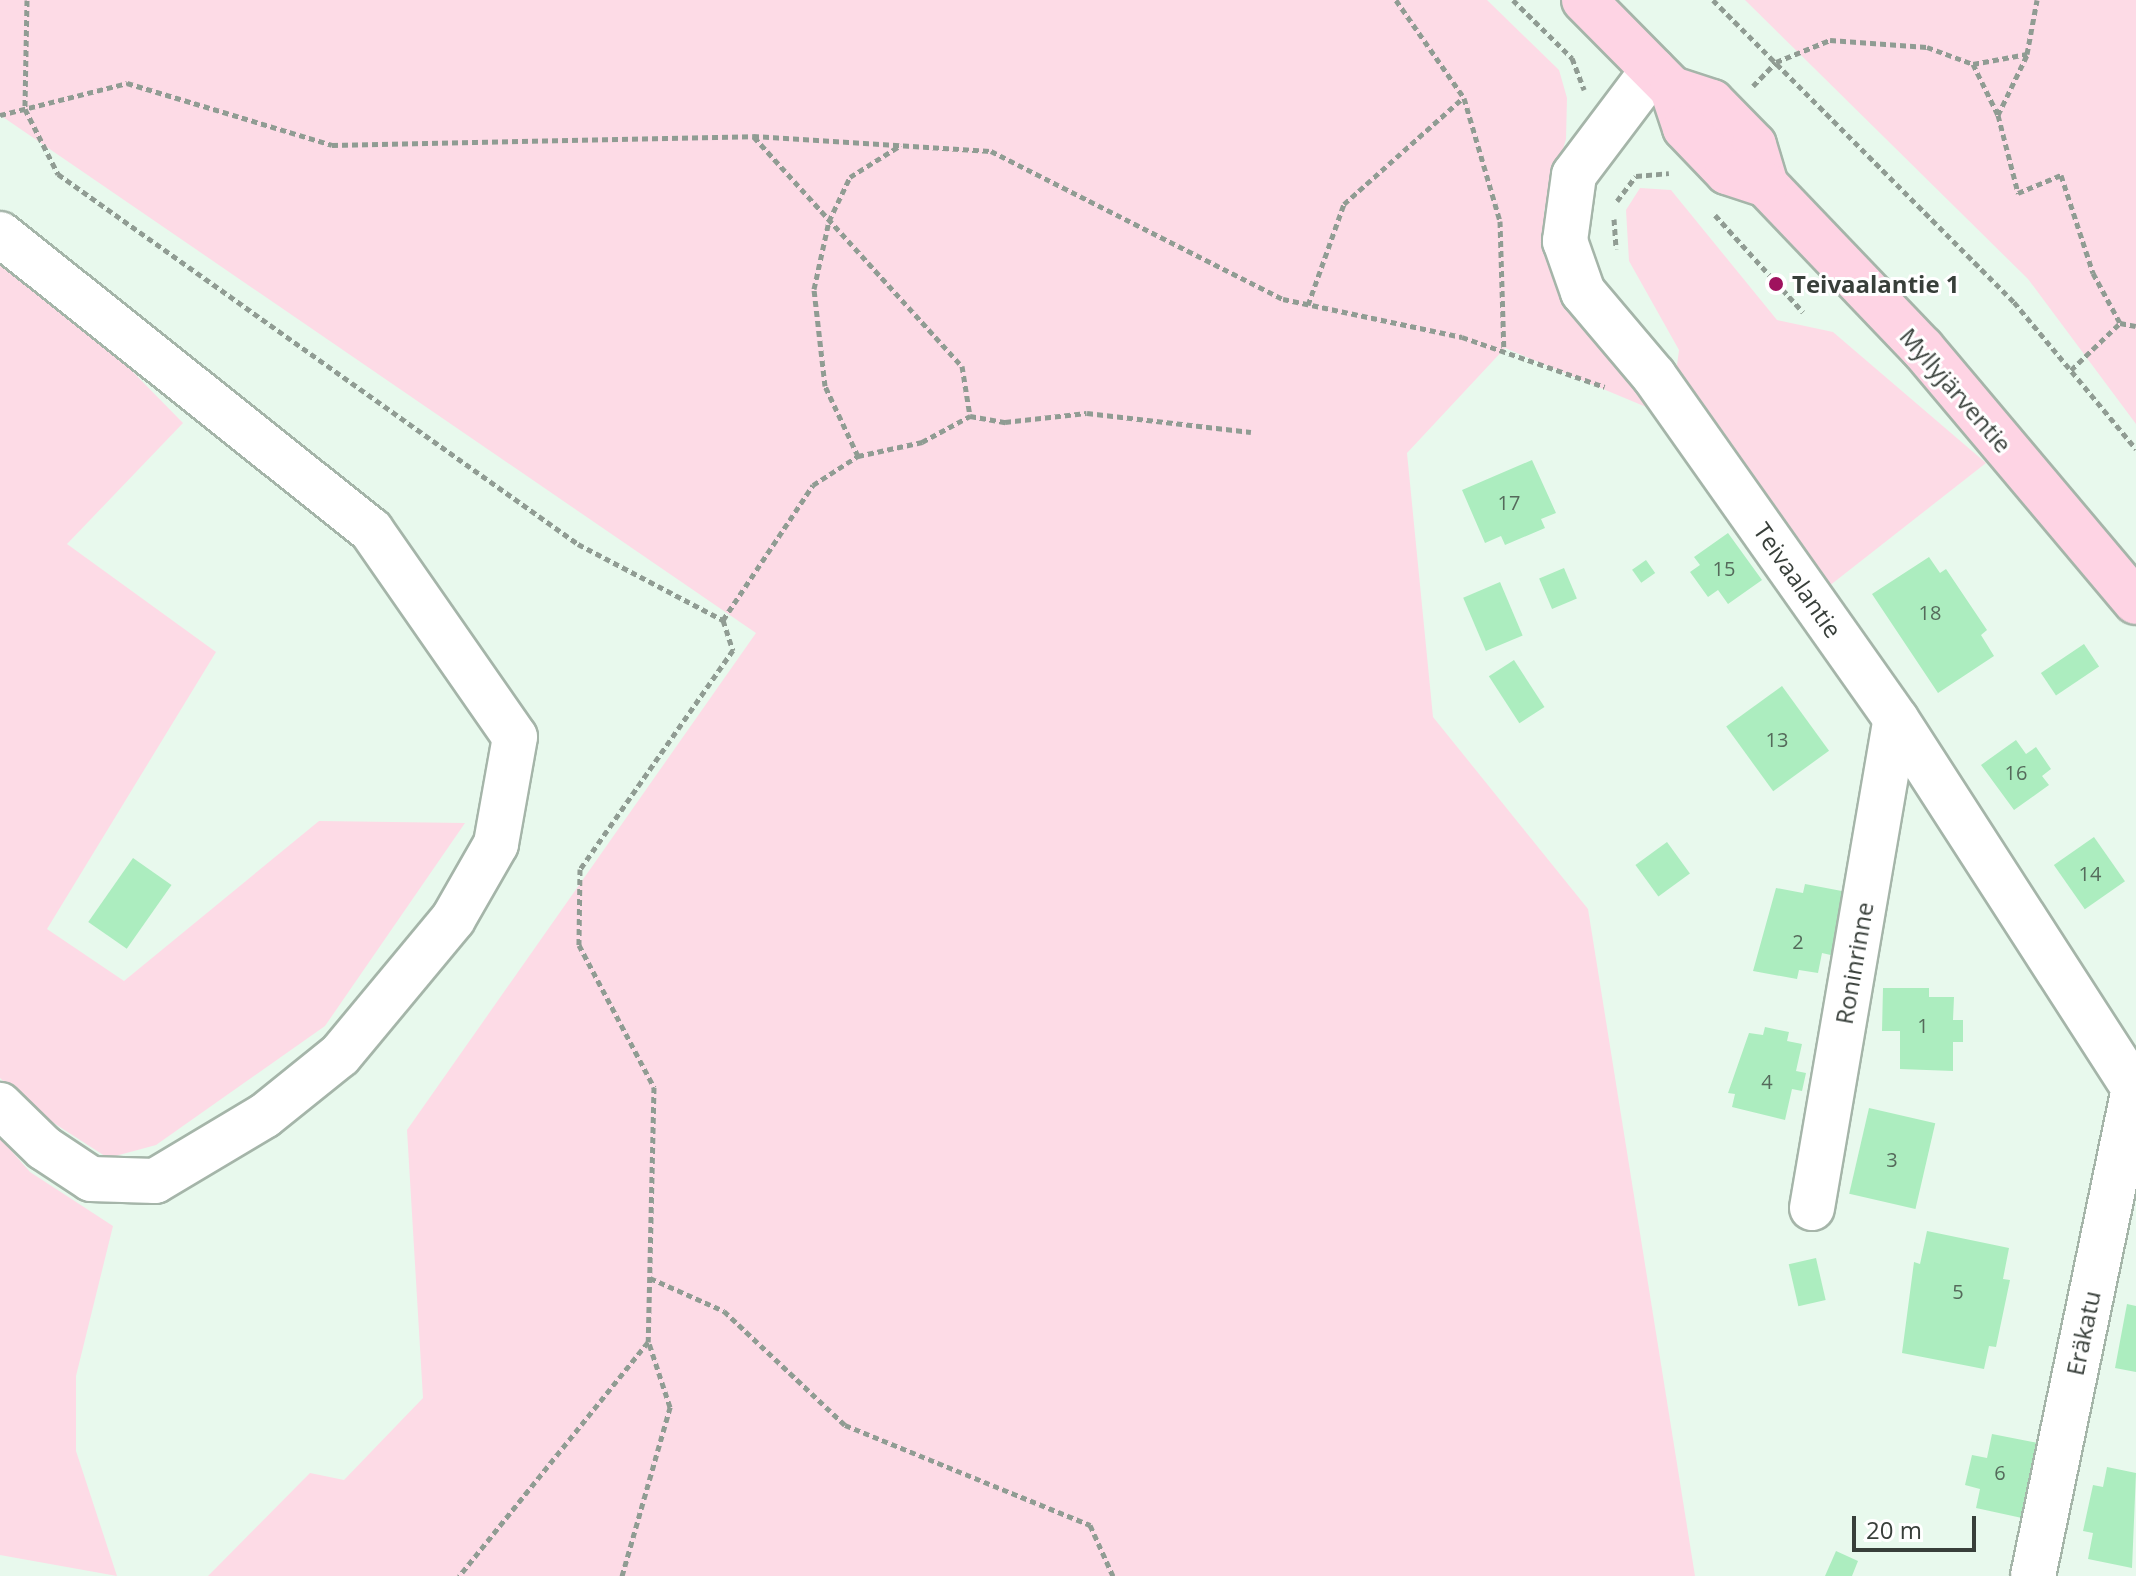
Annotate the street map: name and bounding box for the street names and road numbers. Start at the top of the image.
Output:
street label: Myllyjärventie [1894,322,2018,458]
street label: Teivaalantie [1748,517,1848,643]
street label: Roninrinne [1829,900,1879,1026]
street label: Eräkatu [2060,1288,2106,1378]

